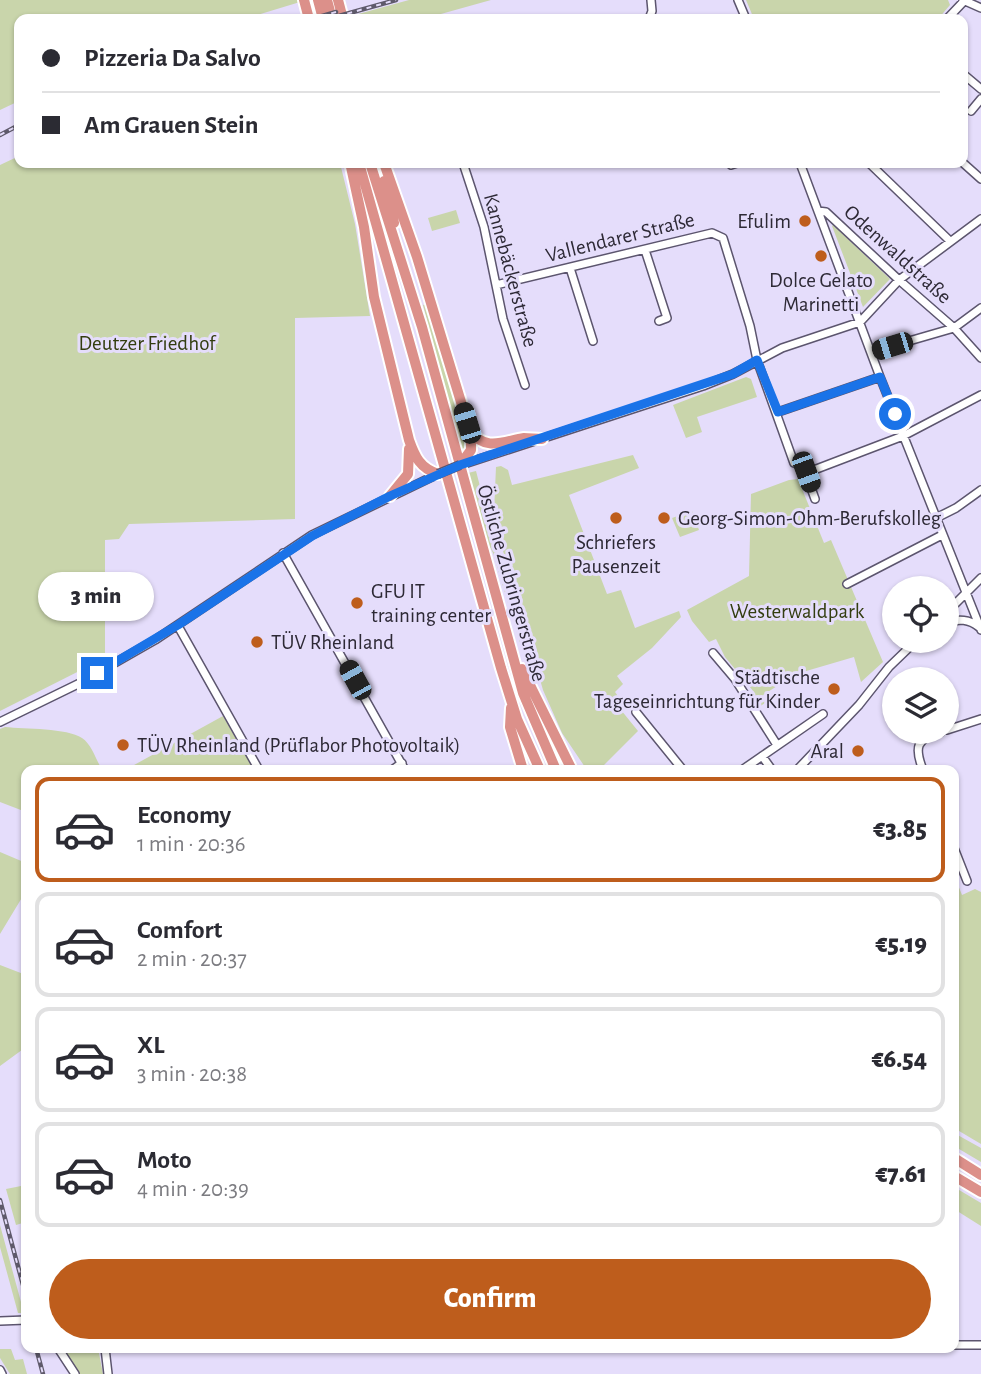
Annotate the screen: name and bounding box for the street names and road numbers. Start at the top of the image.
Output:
street label: Kannebäckerstraße [480,191,541,349]
street label: Odenwaldstraße [840,201,955,308]
street label: Vallendarer Straße [544,209,697,266]
street label: Östliche Zubringerstraße [473,482,551,684]

